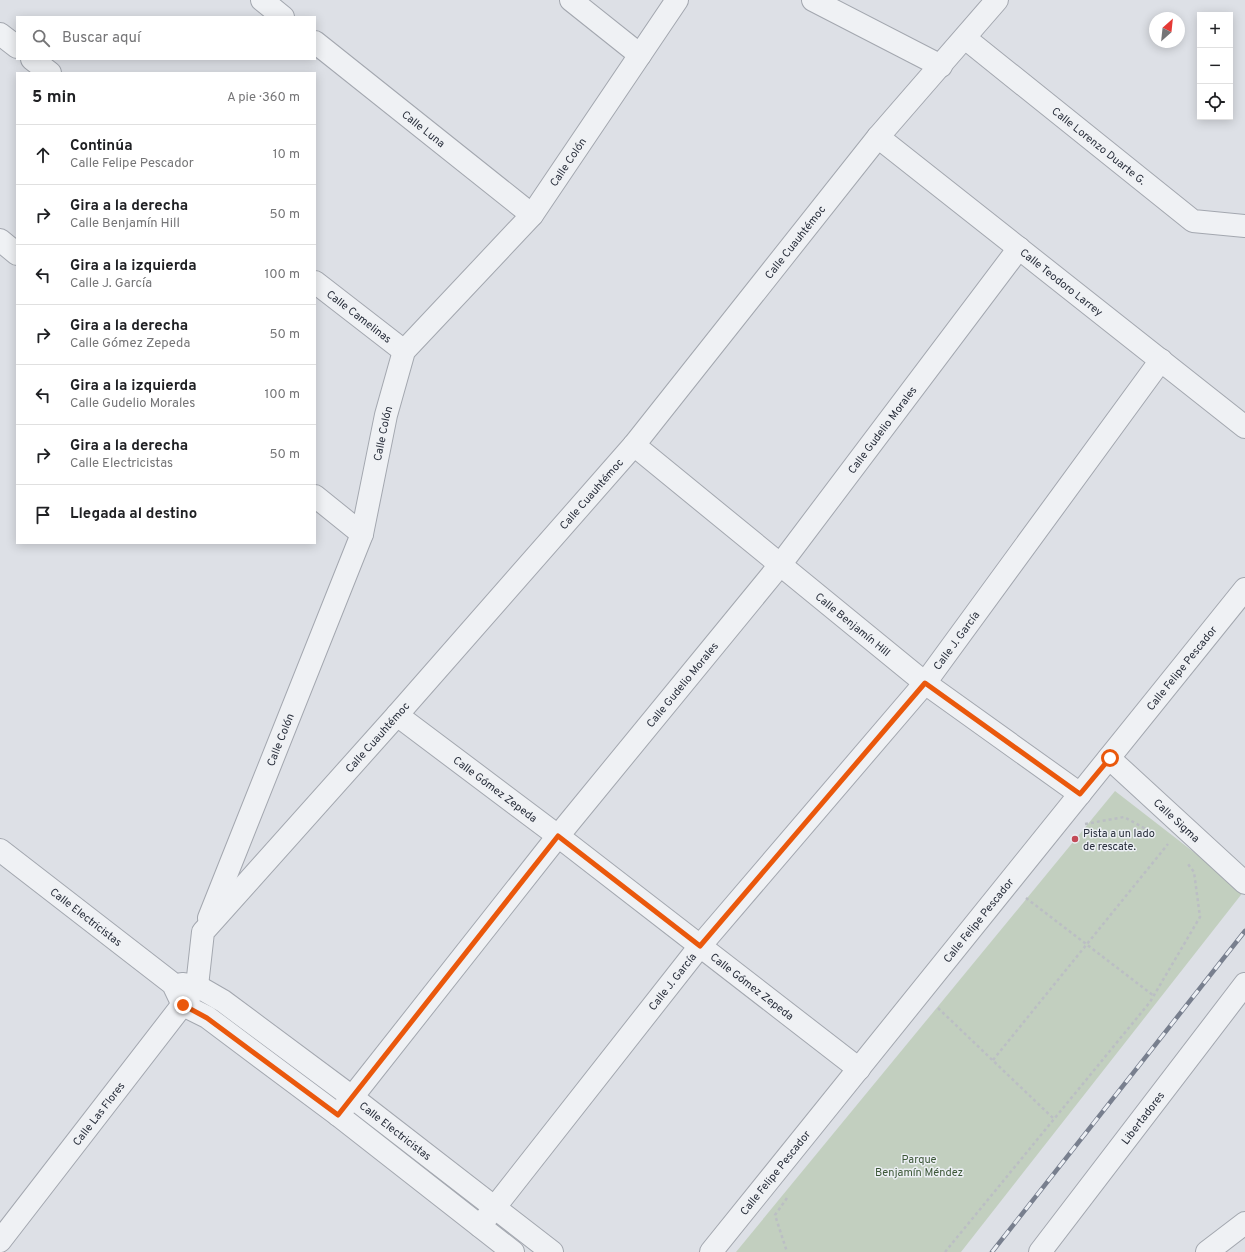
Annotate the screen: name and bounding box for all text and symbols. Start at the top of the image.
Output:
north arrow [1149,12,1185,48]
map controls [1197,12,1233,120]
button: + [1197,12,1233,48]
search box [16,16,316,60]
icon: search [30,27,52,49]
text: Buscar aquí [62,29,141,48]
button: − [1197,48,1233,84]
button: locate [1197,84,1233,120]
text: 5 min [32,87,76,109]
text: A pie · 360 m [227,90,300,106]
street label: Calle Lorenzo Duarte G. [1049,104,1148,188]
street label: Calle Luna [398,108,448,151]
street label: Calle Colón [547,135,590,190]
text: Continúa [70,137,132,156]
icon: ahead [32,144,54,166]
text: 10 m [273,147,300,163]
text: Calle Felipe Pescador [70,156,194,172]
text: Gira a la derecha [70,197,188,216]
street label: Calle Cuauhtémoc [762,203,829,282]
icon: right [32,204,54,226]
text: 50 m [270,207,300,223]
text: Calle Benjamín Hill [70,216,180,232]
street label: Calle Teodoro Larrey [1017,246,1105,320]
text: Gira a la izquierda [70,257,197,276]
icon: left [32,264,54,286]
text: 100 m [264,267,300,283]
text: Calle J. García [70,276,152,292]
street label: Calle Camelinas [323,287,394,347]
text: Gira a la derecha [70,317,188,336]
icon: right [32,324,54,346]
text: 50 m [270,327,300,343]
text: Calle Gómez Zepeda [70,336,190,352]
text: Gira a la izquierda [70,377,197,396]
icon: left [32,384,54,406]
street label: Calle Gudelio Morales [845,384,920,477]
text: 100 m [264,387,300,403]
text: Calle Gudelio Morales [70,396,195,412]
street label: Calle Colón [371,405,396,462]
text: Gira a la derecha [70,437,188,456]
icon: right [32,444,54,466]
text: 50 m [270,447,300,463]
text: Calle Electricistas [70,456,173,472]
street label: Calle Cuauhtémoc [557,456,627,533]
icon: arrive [32,504,54,526]
text: Llegada al destino [70,505,197,524]
street label: Calle Benjamín Hill [812,590,893,660]
street label: Calle J. García [931,609,983,673]
street label: Calle Felipe Pescador [1144,623,1221,714]
street label: Calle Gudelio Morales [644,640,722,731]
street label: Calle Cuauhtémoc [343,700,413,776]
street label: Calle Colón [264,712,298,769]
route start [1101,749,1119,767]
street label: Calle Gómez Zepeda [450,753,540,826]
street label: Calle Sigma [1150,796,1202,846]
place label: Pista a un lado de rescate. [1083,827,1155,854]
marker: Pista a un lado de rescate. [1070,834,1080,844]
street label: Calle Felipe Pescador [941,875,1018,966]
street label: Calle Electricistas [47,885,124,950]
street label: Calle J. García [646,950,700,1014]
street label: Calle Gómez Zepeda [707,950,796,1024]
route end [174,996,192,1014]
street label: Calle Las Flores [70,1079,128,1149]
street label: Libertadores [1119,1089,1168,1148]
street label: Calle Electricistas [356,1099,434,1164]
street label: Calle Felipe Pescador [737,1127,815,1218]
park label: Parque Benjamín Méndez [875,1153,963,1180]

